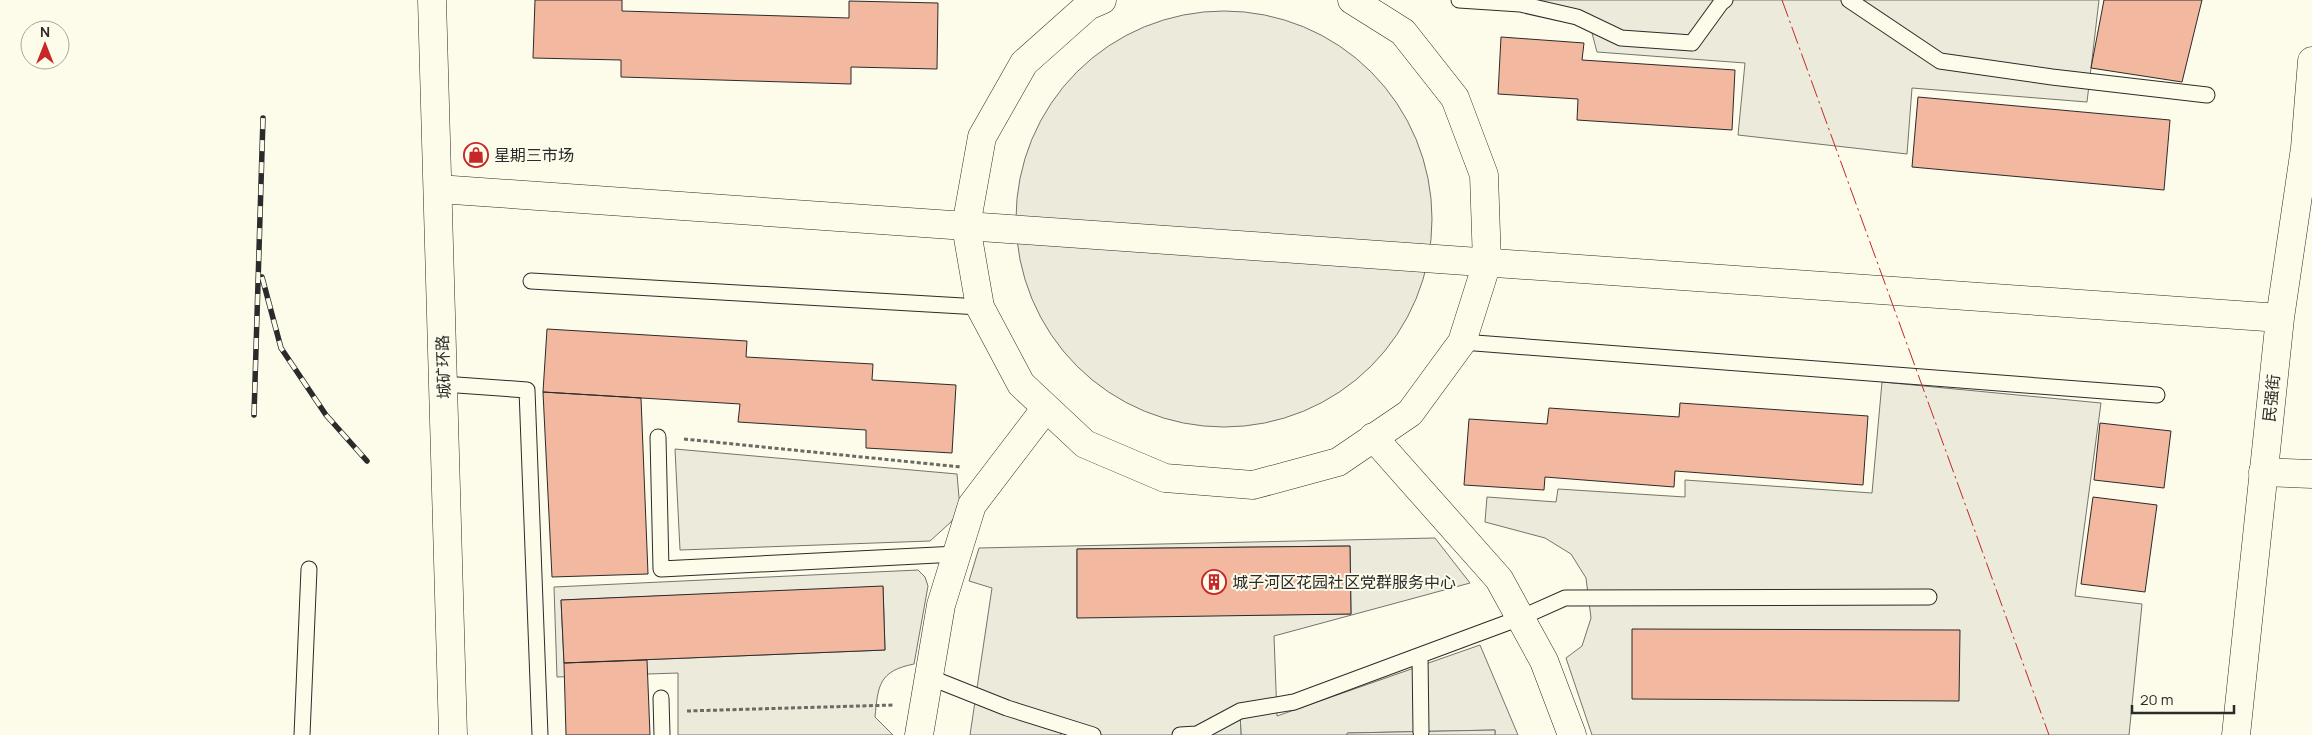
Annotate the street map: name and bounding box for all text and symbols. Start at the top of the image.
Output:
north arrow [20,20,70,70]
text: N [40,22,50,41]
shop icon: 星期三市场 [463,142,489,168]
place label: 星期三市场 [494,144,574,166]
street label: 城矿环路 [431,335,455,399]
street label: 民强街 [2258,373,2284,423]
building icon: 城子河区花园社区党群服务中心 [1201,569,1227,595]
place label: 城子河区花园社区党群服务中心 [1232,571,1456,593]
scale bar [2132,682,2234,714]
text: 20 m [2140,689,2173,710]

